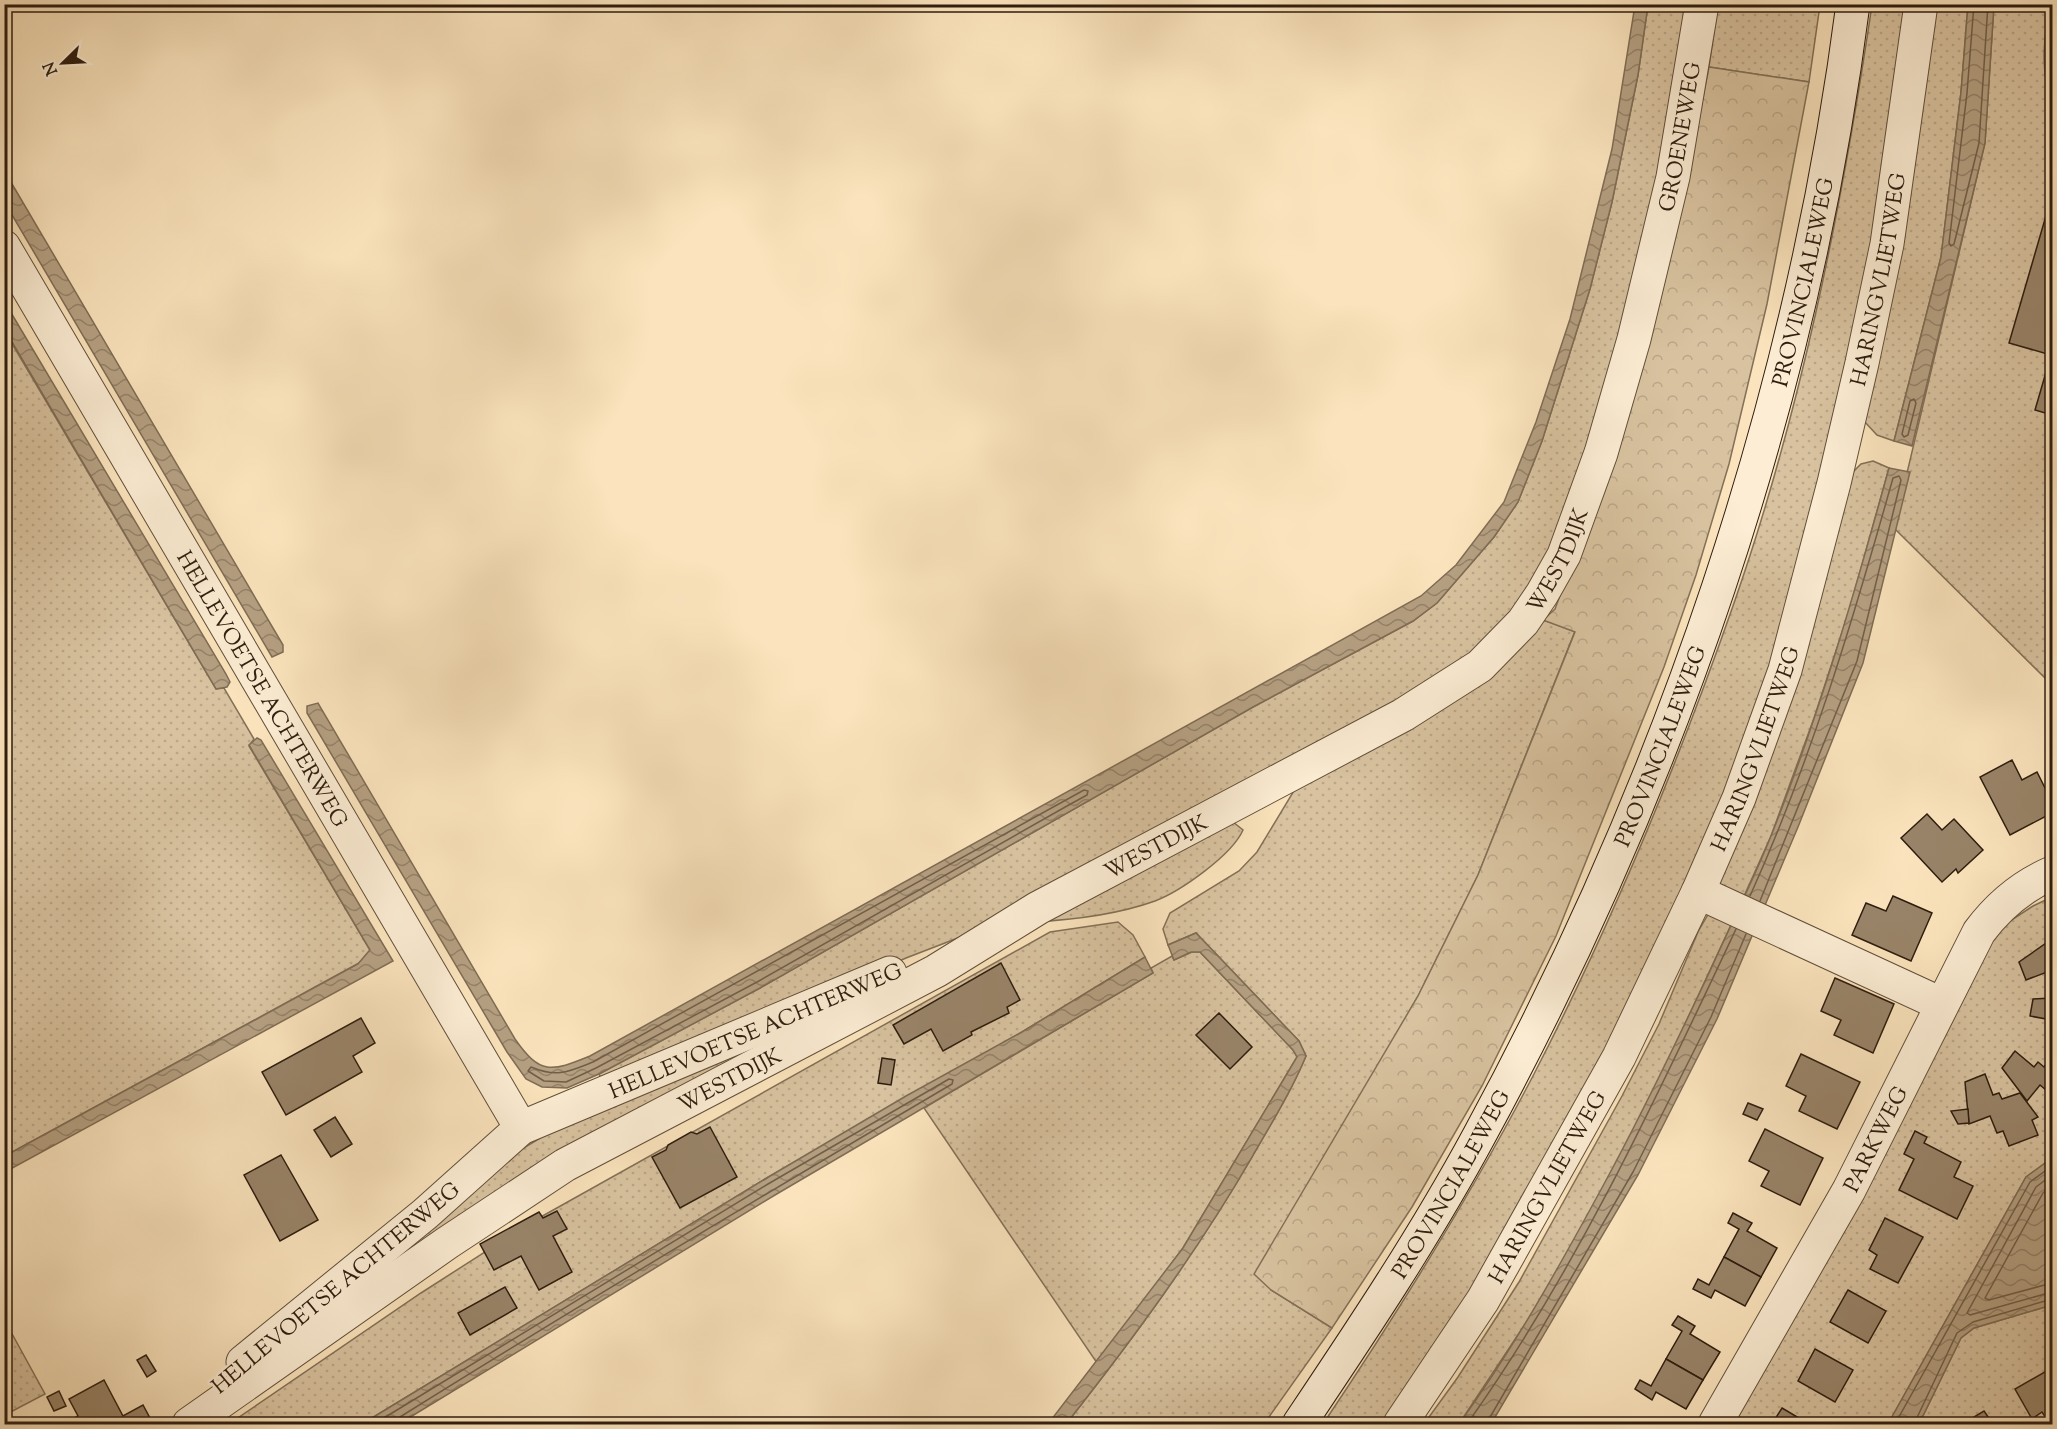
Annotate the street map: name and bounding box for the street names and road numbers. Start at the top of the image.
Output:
street label: GROENEWEG [1652,60,1711,216]
street label: HARINGVLIETWEG [1844,171,1916,390]
street label: PROVINCIALEWEG [1766,175,1844,391]
street label: WESTDIJK [1520,504,1599,621]
street label: HELLEVOETSE ACHTERWEG [167,546,354,834]
street label: PROVINCIALEWEG [1608,642,1716,853]
street label: HARINGVLIETWEG [1705,643,1809,857]
street label: WESTDIJK [1099,808,1214,889]
street label: HELLEVOETSE ACHTERWEG [605,956,908,1109]
street label: WESTDIJK [673,1041,788,1122]
street label: PARKWEG [1837,1081,1918,1199]
street label: PROVINCIALEWEG [1385,1085,1520,1286]
street label: HARINGVLIETWEG [1482,1086,1616,1291]
street label: HELLEVOETSE ACHTERWEG [206,1176,468,1403]

